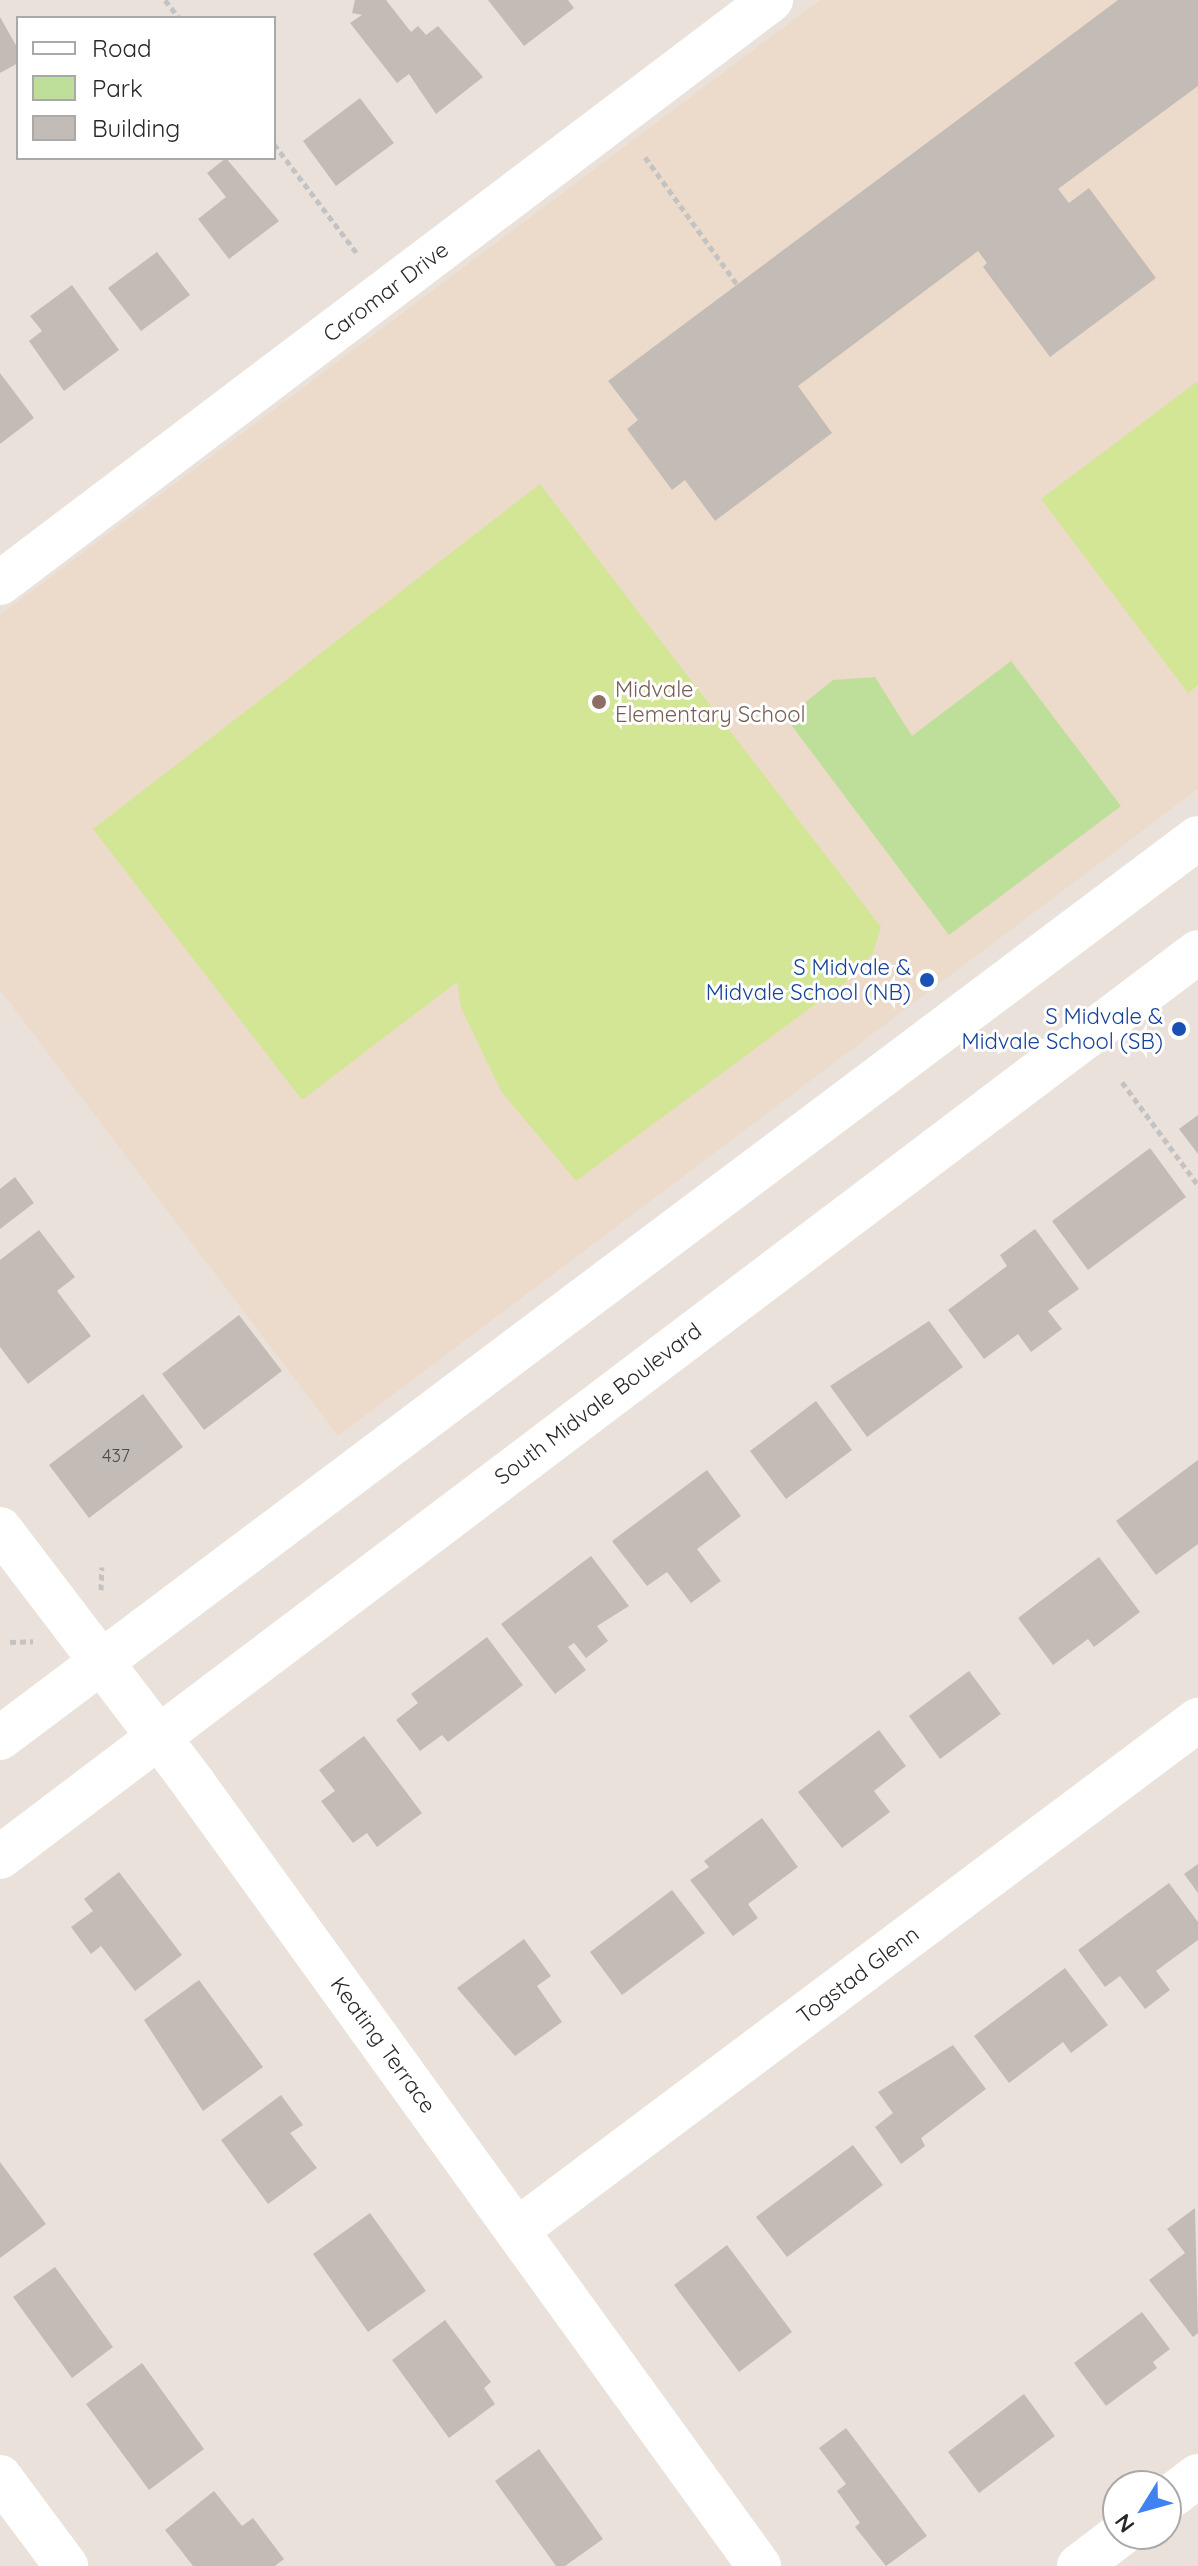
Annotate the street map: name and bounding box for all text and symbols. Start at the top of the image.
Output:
legend [16,16,276,160]
text: Road [92,33,152,63]
text: Park [92,73,143,103]
text: Building [92,113,180,143]
street label: Caromar Drive [318,236,454,348]
place label: Midvale Elementary School [615,676,806,728]
marker: Midvale Elementary School [590,693,608,711]
place label: S Midvale & Midvale School (NB) [706,954,911,1006]
marker: S Midvale & Midvale School (NB) [918,971,936,989]
place label: S Midvale & Midvale School (SB) [962,1003,1163,1054]
marker: S Midvale & Midvale School (SB) [1170,1020,1188,1038]
street label: South Midvale Boulevard [489,1318,707,1490]
house number: 437 [102,1445,130,1467]
street label: Togstad Glenn [792,1921,924,2029]
street label: Keating Terrace [325,1972,441,2118]
north arrow [1102,2470,1182,2550]
text: N [1108,2508,1140,2538]

